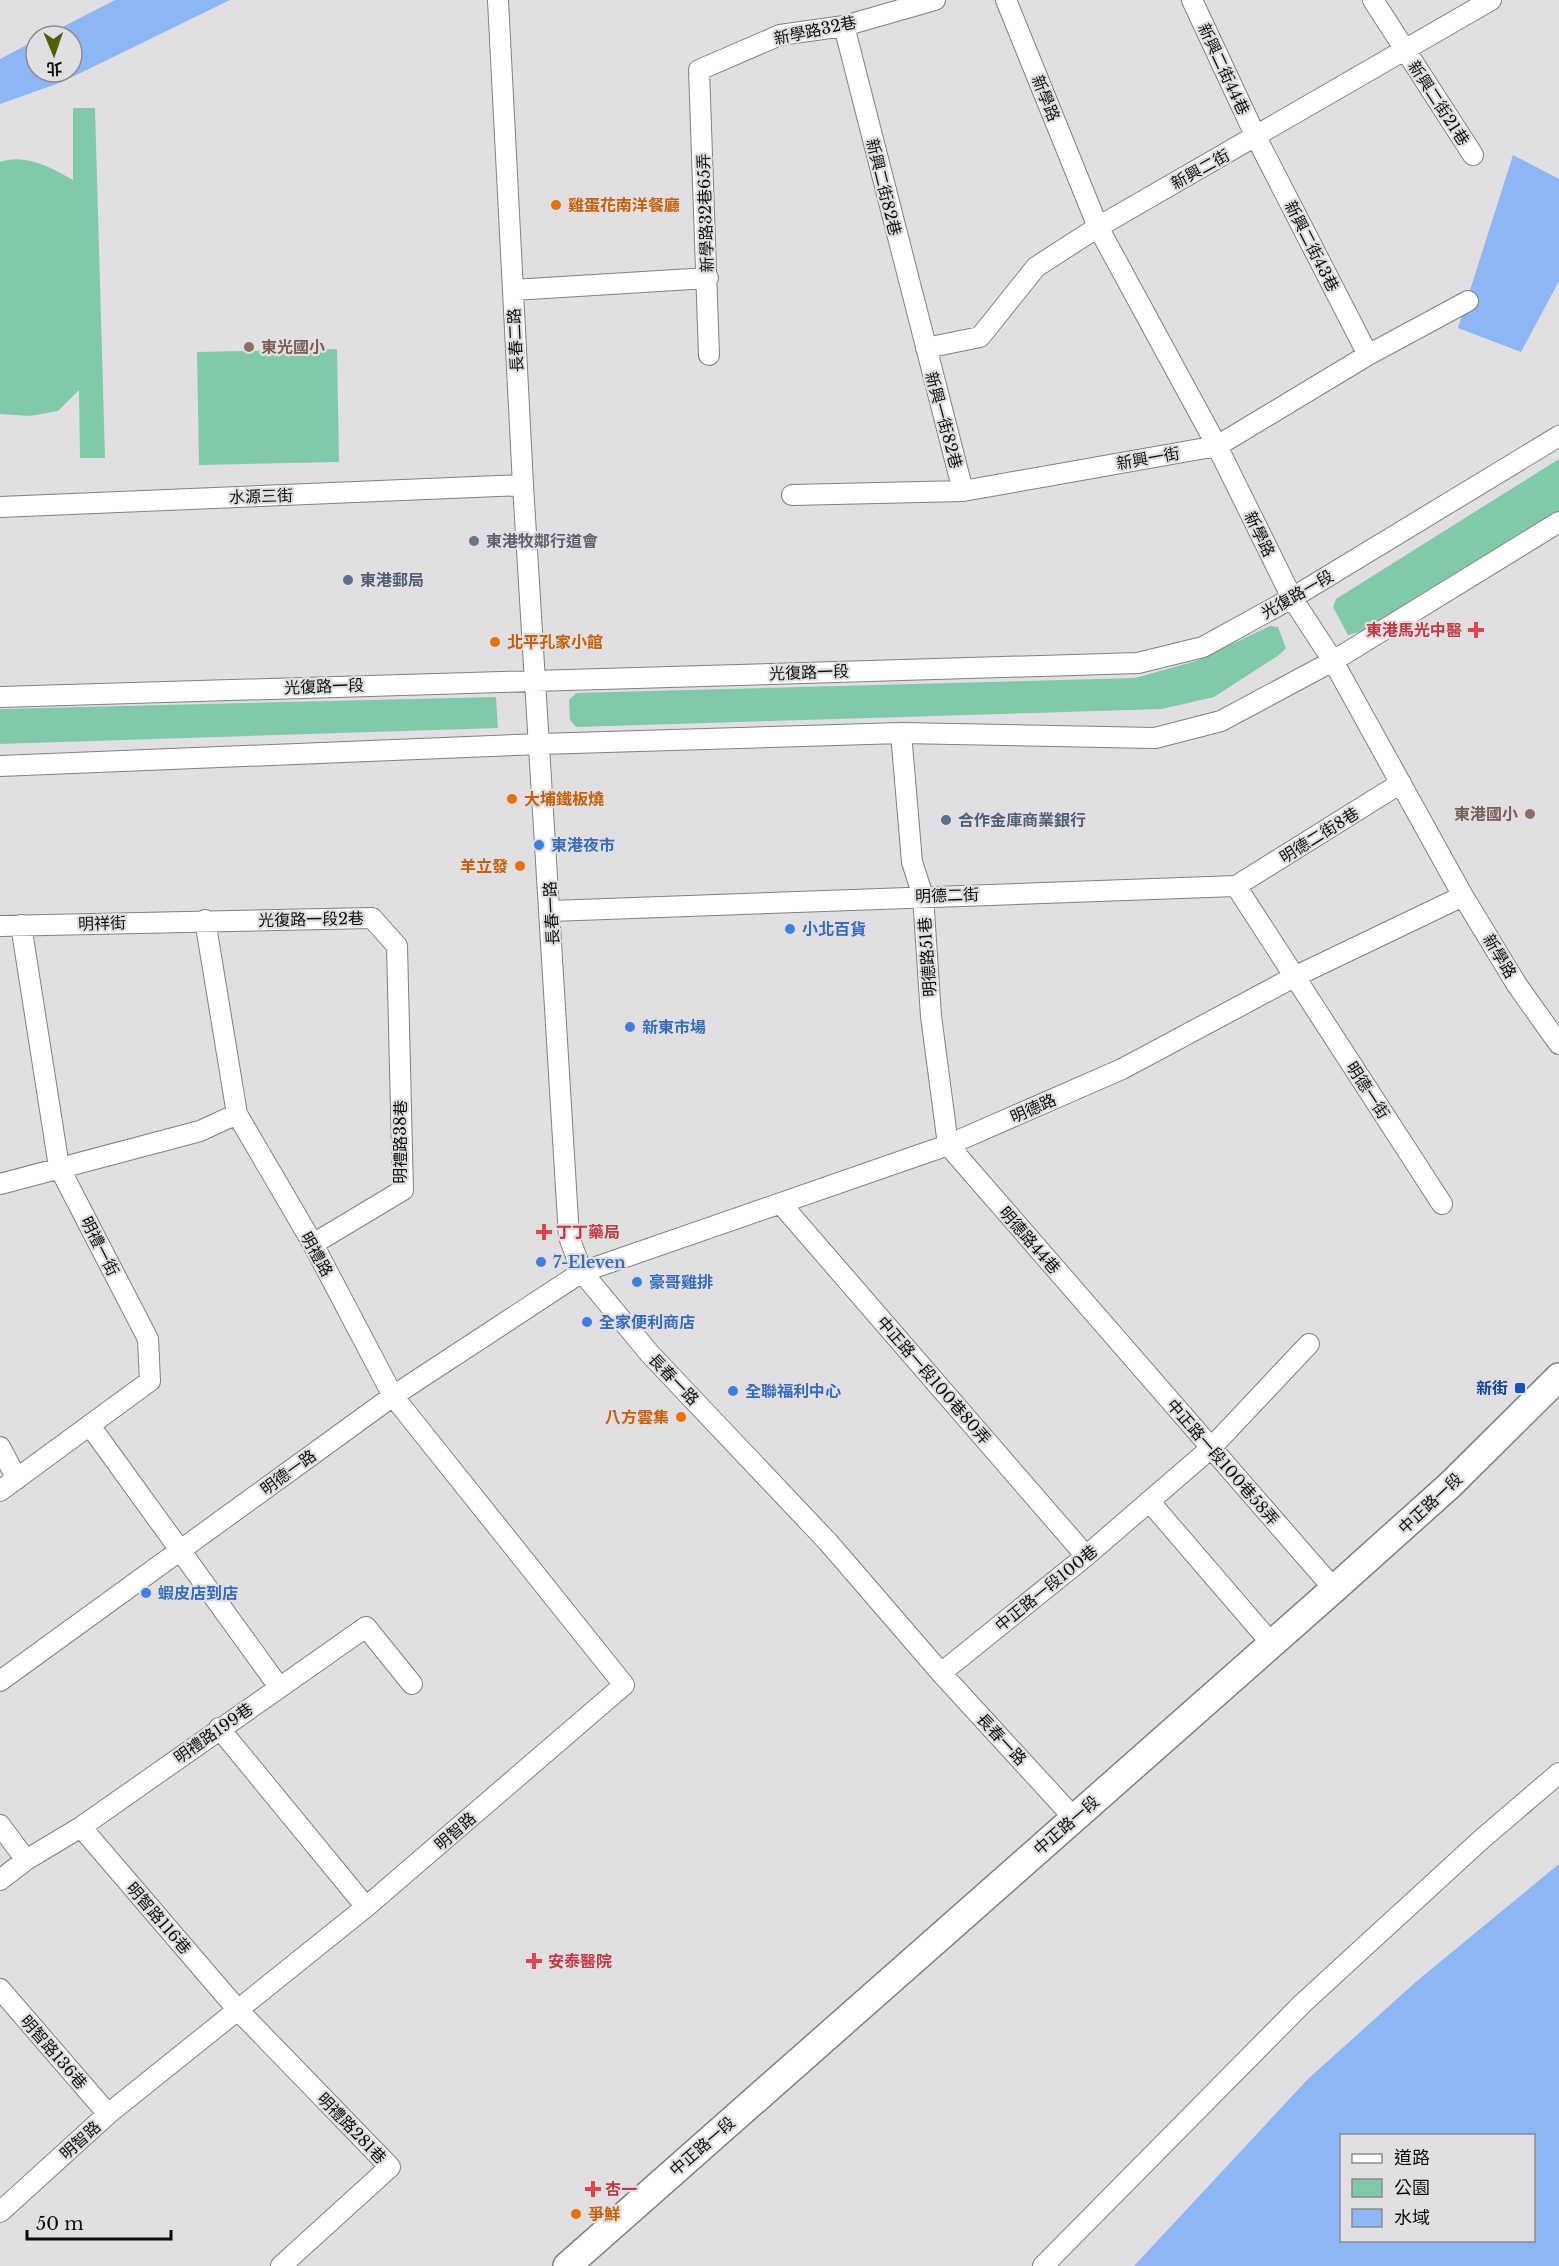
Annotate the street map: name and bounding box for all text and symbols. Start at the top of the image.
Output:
street label: 新學路32巷 [772,12,858,48]
street label: 新興二街44巷 [1194,20,1254,118]
north arrow [24,24,84,84]
street label: 新興二街21巷 [1404,57,1474,149]
text: 北 [46,59,63,79]
street label: 新學路 [1028,72,1064,124]
street label: 新興二街82巷 [862,136,906,238]
street label: 新興二街 [1167,145,1233,193]
street label: 新學路32巷65弄 [693,153,717,273]
place label: 雞蛋花南洋餐廳 [568,195,680,215]
street label: 新興二街43巷 [1281,197,1343,295]
marker: 雞蛋花南洋餐廳 [549,198,563,212]
street label: 長春二路 [503,308,527,372]
place label: 東光國小 [261,337,325,357]
marker: 東光國小 [242,340,256,354]
street label: 新興一街82巷 [921,369,967,471]
street label: 新興一街 [1115,443,1181,473]
street label: 水源三街 [229,485,293,507]
street label: 新學路 [1240,508,1280,560]
place label: 東港牧鄰行道會 [486,531,598,551]
marker: 東港牧鄰行道會 [467,534,481,548]
street label: 光復路一段 [1257,565,1337,623]
place label: 東港郵局 [360,570,424,590]
marker: 東港郵局 [341,573,355,587]
place label: 東港馬光中醫 [1366,620,1462,640]
marker: 東港馬光中醫 [1467,621,1485,639]
place label: 北平孔家小館 [507,632,603,652]
marker: 北平孔家小館 [488,635,502,649]
street label: 光復路一段 [769,661,849,683]
street label: 光復路一段 [284,675,364,697]
place label: 大埔鐵板燒 [524,789,604,809]
marker: 大埔鐵板燒 [505,792,519,806]
street label: 明德二街8巷 [1276,803,1362,867]
place label: 東港國小 [1454,804,1518,824]
marker: 東港國小 [1523,807,1537,821]
place label: 合作金庫商業銀行 [958,810,1086,830]
marker: 合作金庫商業銀行 [939,813,953,827]
place label: 東港夜市 [551,835,615,855]
marker: 東港夜市 [532,838,546,852]
place label: 羊立發 [460,856,508,876]
marker: 羊立發 [513,859,527,873]
street label: 長春一路 [539,881,563,945]
street label: 明德二街 [915,884,979,906]
street label: 光復路一段2巷 [258,908,364,930]
street label: 明祥街 [78,912,126,934]
street label: 明德路51巷 [914,916,940,998]
place label: 小北百貨 [802,919,866,939]
marker: 小北百貨 [783,922,797,936]
street label: 新學路 [1479,930,1521,982]
place label: 新東市場 [642,1017,706,1037]
marker: 新東市場 [623,1020,637,1034]
street label: 明德一街 [1342,1058,1394,1122]
street label: 明德路 [1007,1089,1059,1127]
street label: 明禮路38巷 [390,1100,410,1184]
street label: 明德路44巷 [995,1202,1065,1278]
street label: 明禮一街 [77,1213,123,1279]
place label: 丁丁藥局 [556,1222,620,1242]
marker: 丁丁藥局 [537,1225,551,1239]
street label: 明禮路 [297,1228,337,1280]
place label: 7-Eleven [553,1252,626,1272]
marker: 7-Eleven [534,1255,548,1269]
place label: 豪哥雞排 [649,1272,713,1292]
marker: 豪哥雞排 [630,1275,644,1289]
place label: 全家便利商店 [599,1312,695,1332]
street label: 中正路一段100巷80弄 [873,1312,995,1448]
marker: 全家便利商店 [580,1315,594,1329]
street label: 長春一路 [645,1349,703,1409]
place label: 新街 [1476,1378,1508,1398]
place label: 全聯福利中心 [745,1381,841,1401]
marker: 新街 [1513,1381,1527,1395]
marker: 全聯福利中心 [726,1384,740,1398]
street label: 中正路一段100巷58弄 [1163,1395,1283,1529]
place label: 八方雲集 [605,1407,669,1427]
marker: 八方雲集 [674,1410,688,1424]
street label: 明德一路 [256,1445,320,1499]
street label: 中正路一段 [1394,1468,1466,1538]
street label: 中正路一段100巷 [991,1541,1101,1635]
place label: 蝦皮店到店 [158,1583,238,1603]
marker: 蝦皮店到店 [139,1586,153,1600]
street label: 明禮路199巷 [170,1699,256,1767]
street label: 長春一路 [973,1709,1031,1769]
street label: 中正路一段 [1029,1791,1103,1859]
street label: 明智路 [430,1808,480,1854]
street label: 明智路116巷 [122,1878,196,1958]
place label: 安泰醫院 [548,1951,612,1971]
marker: 安泰醫院 [525,1952,543,1970]
street label: 明智路136巷 [17,2011,91,2093]
street label: 明禮路281巷 [313,2088,391,2168]
street label: 中正路一段 [665,2112,739,2180]
street label: 明智路 [55,2117,105,2163]
legend [1340,2134,1535,2242]
text: 道路 [1394,2147,1430,2169]
text: 公園 [1394,2177,1430,2199]
place label: 杏一 [605,2179,637,2199]
marker: 杏一 [586,2182,600,2196]
scale bar [27,2203,171,2241]
place label: 爭鮮 [588,2204,620,2224]
marker: 爭鮮 [569,2207,583,2221]
text: 水域 [1394,2207,1430,2229]
text: 50 m [36,2213,84,2235]

